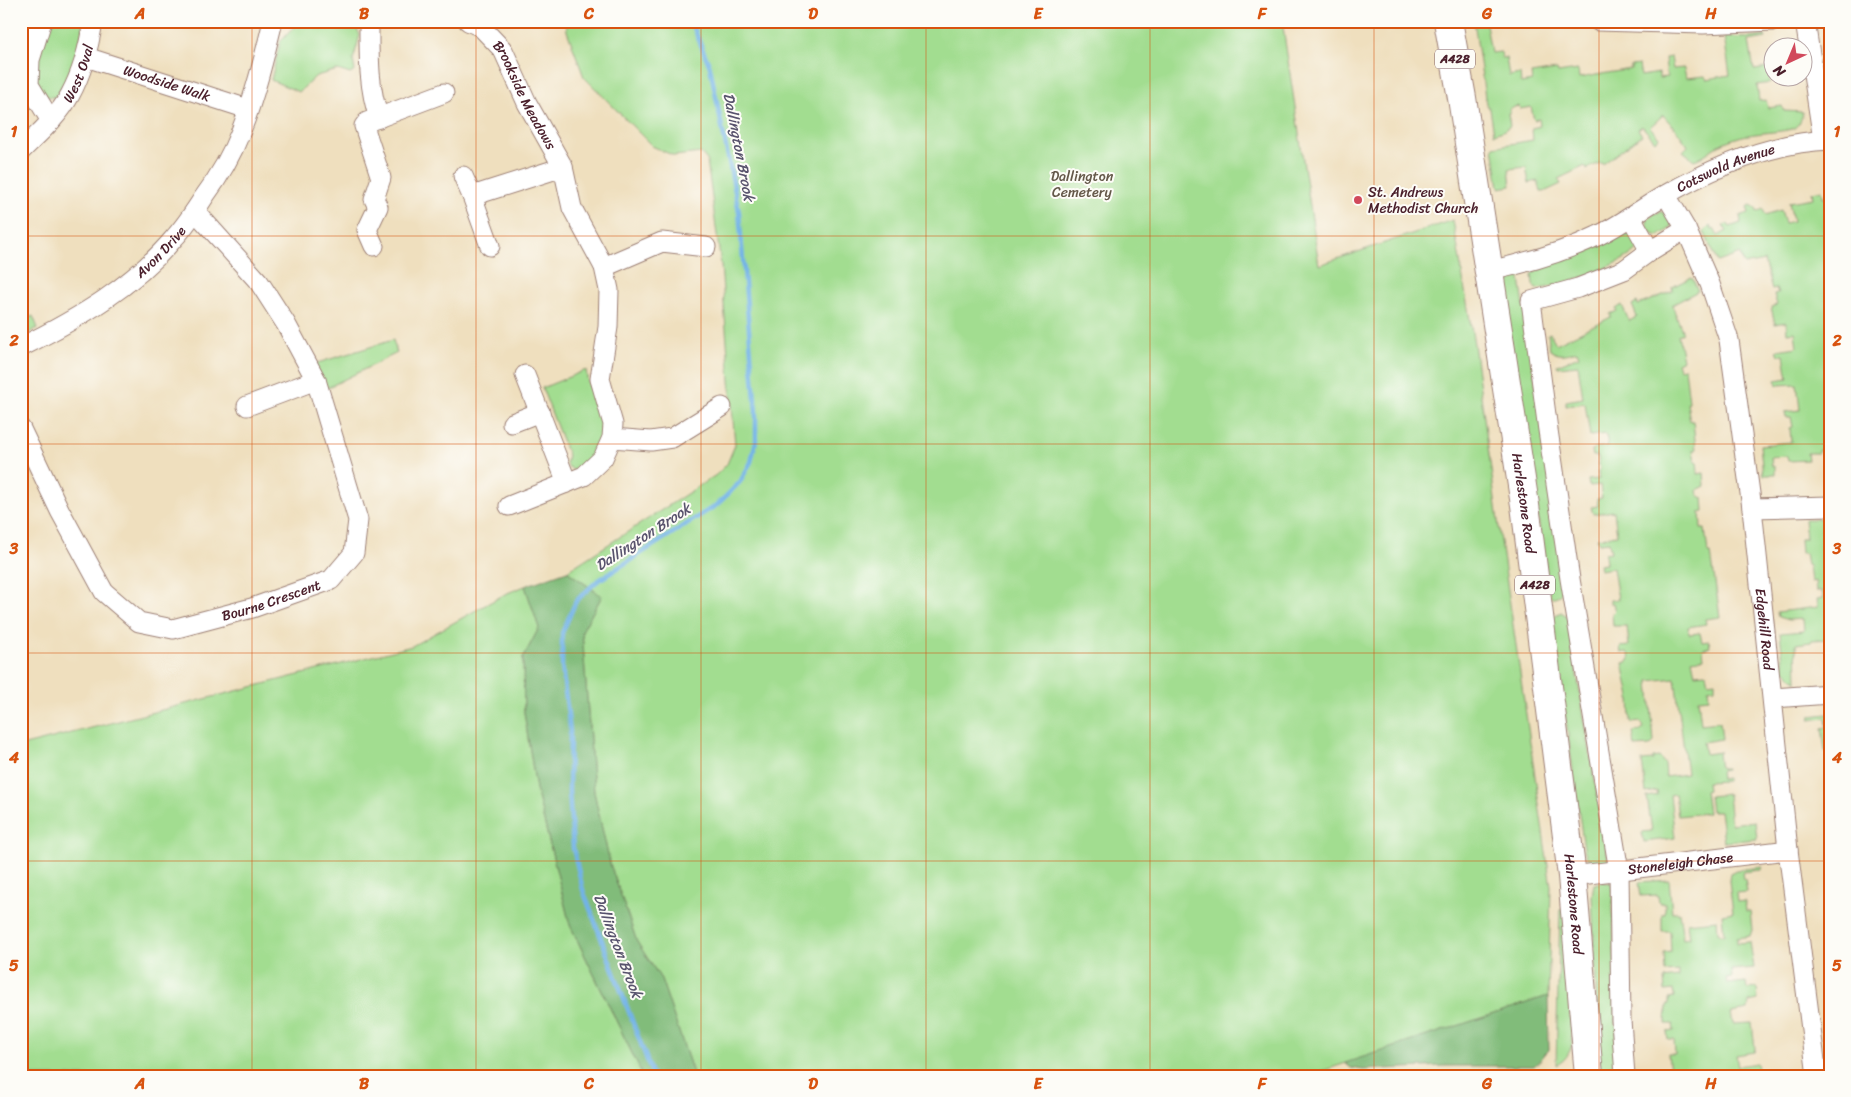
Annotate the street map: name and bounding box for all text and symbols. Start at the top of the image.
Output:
text: A [134,0,145,28]
text: B [359,0,370,28]
text: C [583,0,595,28]
text: D [808,0,818,28]
text: E [1034,0,1044,28]
text: F [1257,0,1268,28]
text: G [1481,0,1493,28]
text: H [1704,0,1717,28]
street label: Brookside Meadows [487,34,564,155]
north arrow [1764,38,1814,88]
street label: West Oval [56,41,101,107]
road number: A428 [1435,50,1475,68]
street label: Woodside Walk [120,57,214,109]
text: N [1767,58,1792,84]
water label: Dallington Brook [716,91,763,205]
text: 1 [11,117,18,146]
text: 1 [1834,117,1841,146]
street label: Cotswold Avenue [1672,136,1778,199]
park label: Dallington Cemetery [1051,164,1114,205]
place label: St. Andrews Methodist Church [1368,180,1478,221]
marker: St. Andrews Methodist Church [1352,194,1364,206]
street label: Avon Drive [128,220,193,285]
text: 2 [8,326,19,355]
text: 2 [1831,326,1842,355]
street label: Harlestone Road [1505,451,1544,556]
water label: Dallington Brook [590,495,698,578]
text: 3 [9,534,19,563]
text: 3 [1832,534,1842,563]
street label: Bourne Crescent [219,572,324,628]
road number: A428 [1515,576,1555,594]
street label: Edgehill Road [1748,587,1782,673]
text: 4 [8,743,19,772]
text: 4 [1831,743,1842,772]
street label: Stoneleigh Chase [1626,844,1734,882]
street label: Harlestone Road [1557,852,1591,957]
water label: Dallington Brook [586,890,651,1004]
text: 5 [9,951,19,980]
text: 5 [1832,951,1842,980]
text: A [134,1069,145,1097]
text: B [359,1069,370,1097]
text: C [583,1069,595,1097]
text: D [808,1069,818,1097]
text: E [1034,1069,1044,1097]
text: F [1257,1069,1268,1097]
text: G [1481,1069,1493,1097]
text: H [1704,1069,1717,1097]

